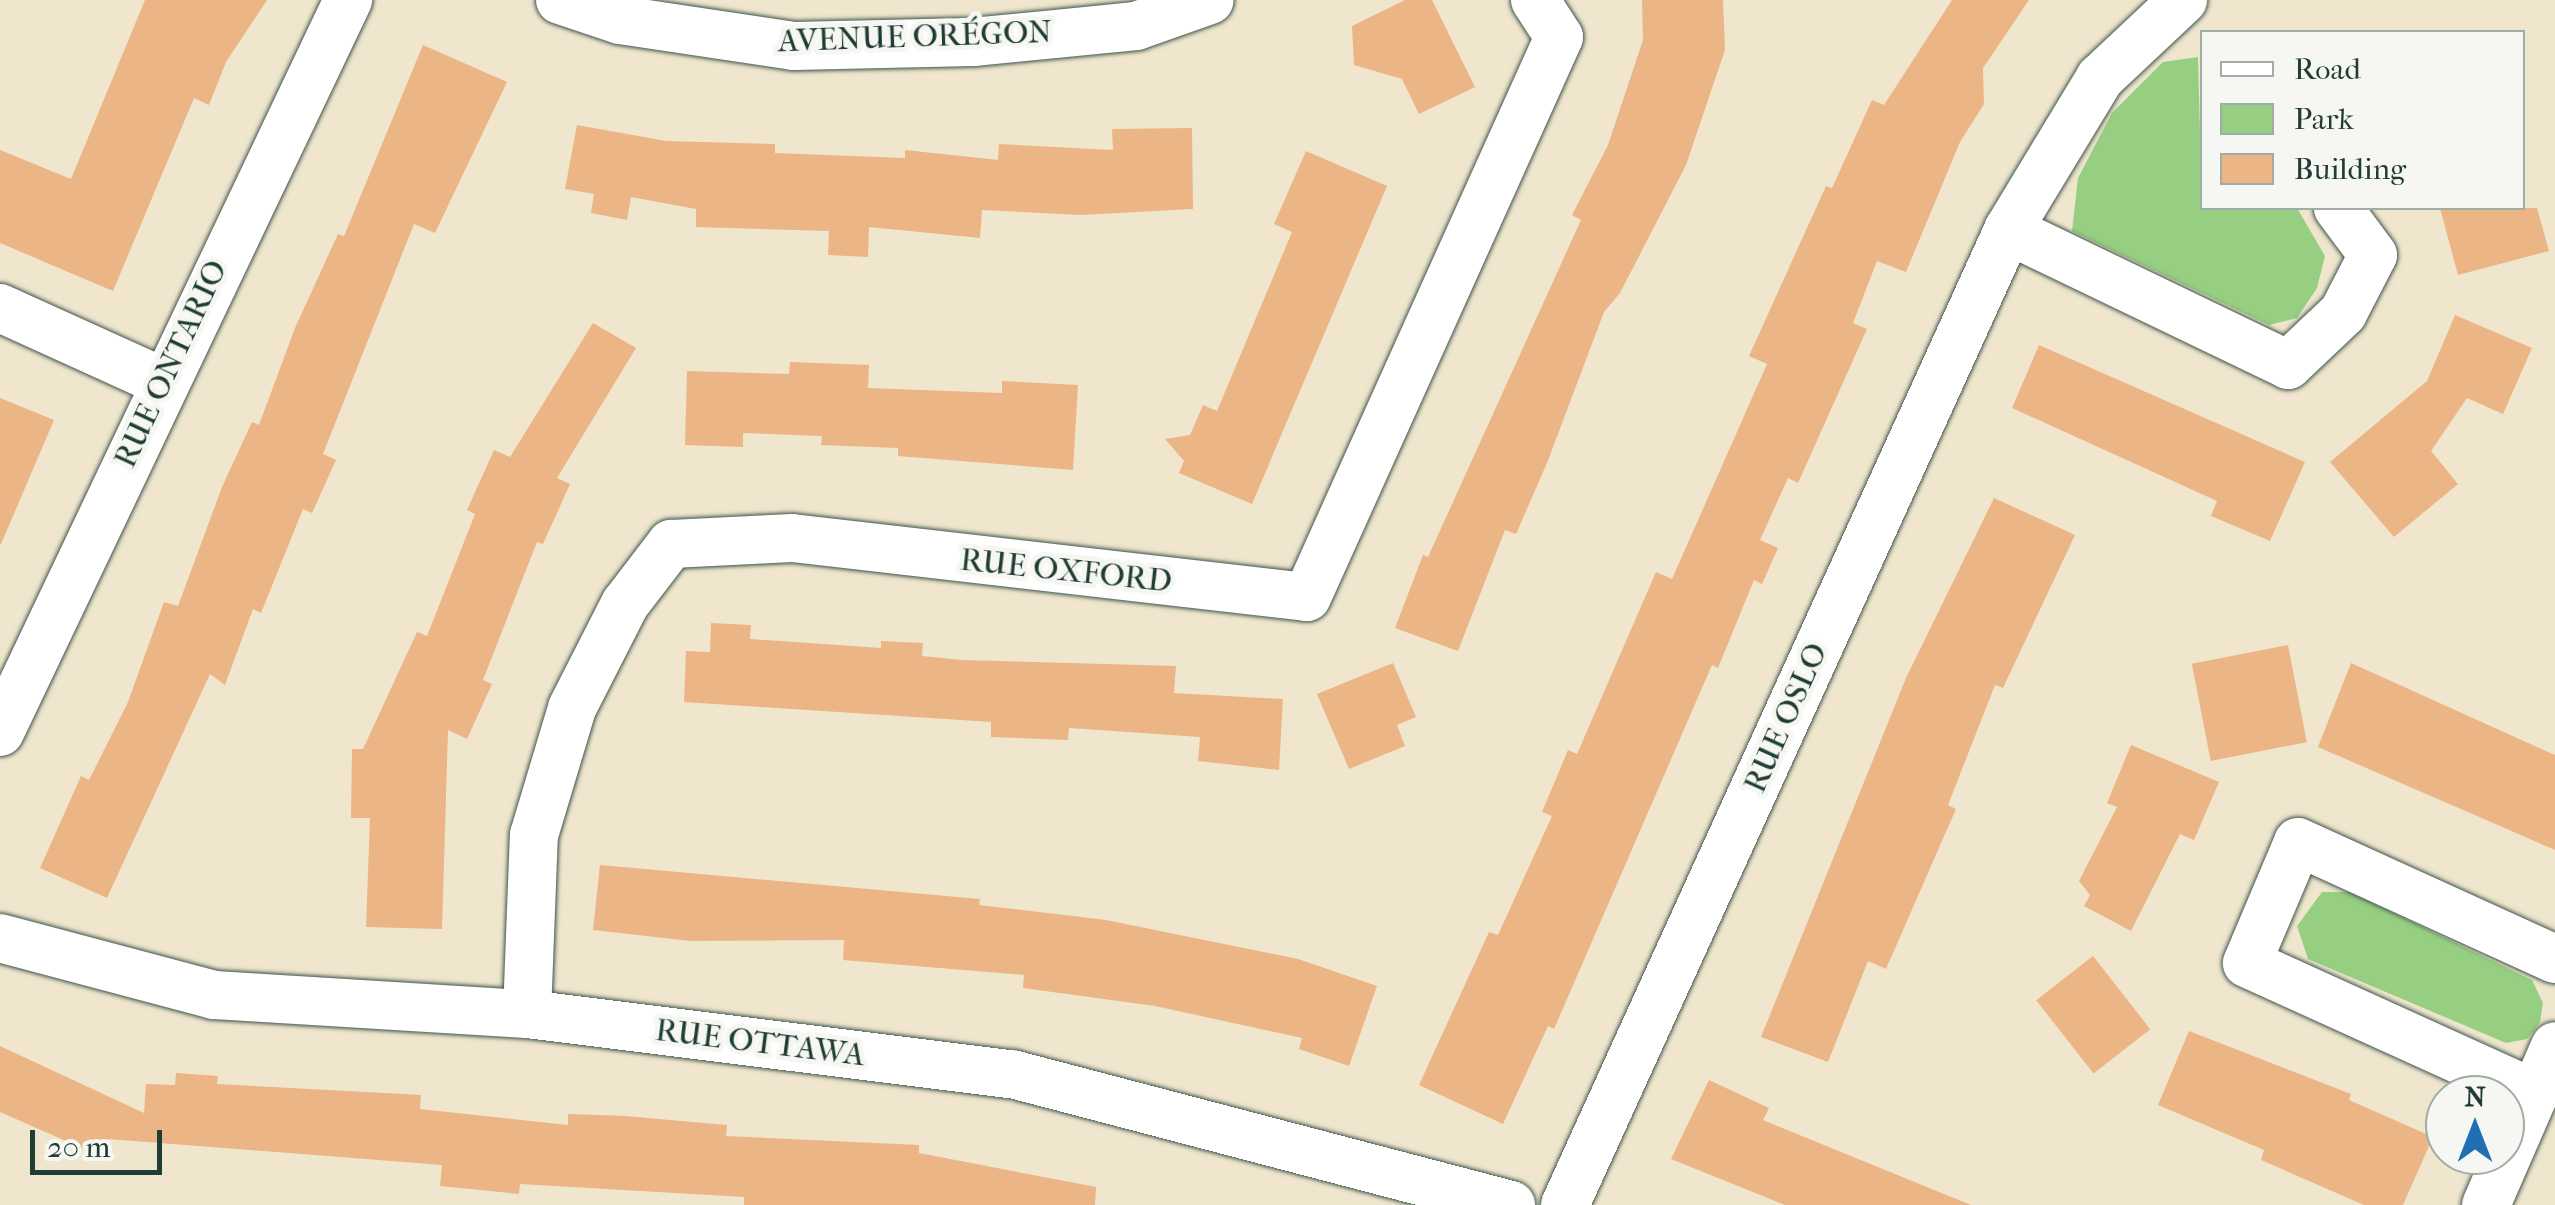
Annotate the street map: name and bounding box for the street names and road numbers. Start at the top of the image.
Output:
street label: AVENUE ORÉGON [777,13,1053,61]
street label: RUE ONTARIO [106,254,236,474]
street label: RUE OXFORD [958,541,1174,601]
street label: RUE OSLO [1736,637,1836,799]
street label: RUE OTTAWA [653,1011,867,1075]

